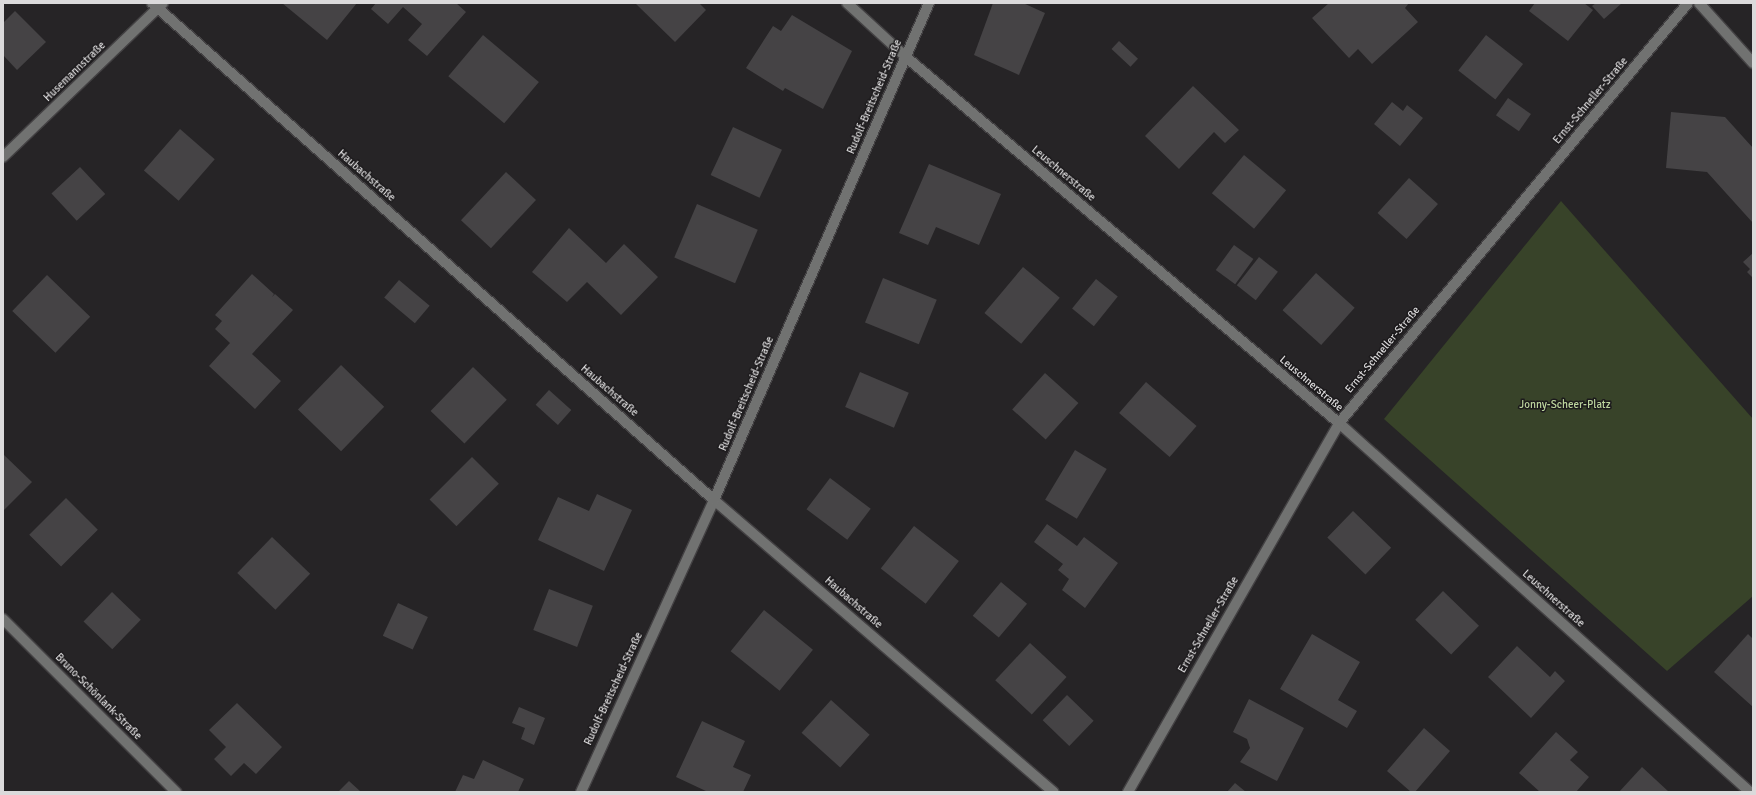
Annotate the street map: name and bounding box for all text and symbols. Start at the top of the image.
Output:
street label: Rudolf-Breitscheid-Straße [845,38,905,156]
street label: Husemannstraße [41,39,109,105]
street label: Ernst-Schneller-Straße [1551,55,1631,147]
street label: Leuschnerstraße [1028,144,1098,204]
street label: Haubachstraße [334,147,398,205]
street label: Ernst-Schneller-Straße [1343,304,1423,396]
street label: Rudolf-Breitscheid-Straße [717,335,777,453]
street label: Leuschnerstraße [1276,354,1346,414]
street label: Haubachstraße [577,362,641,420]
park label: Jonny-Scheer-Platz [1519,398,1611,412]
street label: Leuschnerstraße [1519,568,1587,630]
street label: Haubachstraße [821,574,885,632]
street label: Ernst-Schneller-Straße [1176,574,1242,676]
street label: Rudolf-Breitscheid-Straße [582,630,646,748]
street label: Bruno-Schönlank-Straße [52,651,144,743]

